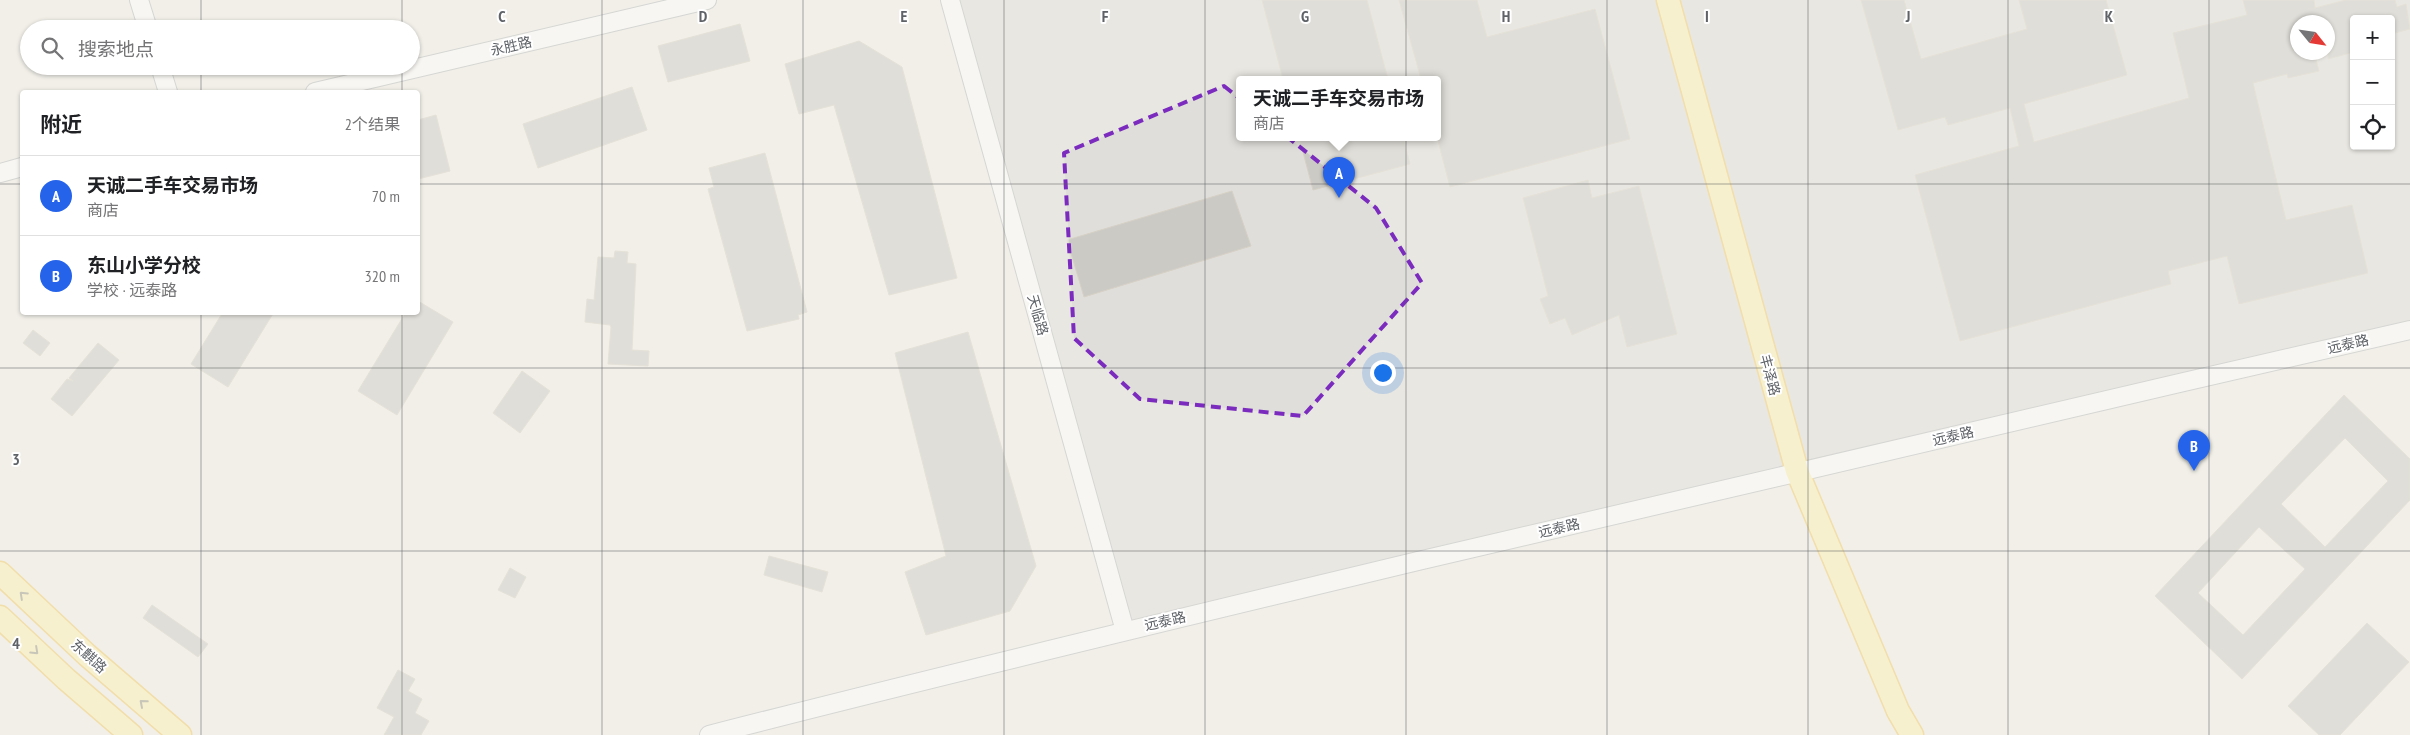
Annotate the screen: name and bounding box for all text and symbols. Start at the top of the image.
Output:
text: C [498,6,506,26]
text: D [699,6,708,26]
text: E [901,6,908,26]
text: F [1102,6,1109,26]
text: G [1301,6,1309,26]
text: H [1502,6,1510,26]
text: I [1705,6,1709,26]
text: J [1905,6,1910,26]
text: K [2105,6,2114,26]
north arrow [2290,15,2335,60]
map controls [2350,15,2395,150]
button: + [2350,15,2395,60]
search box [20,20,420,75]
street label: 永胜路 [489,33,533,59]
icon: search [38,34,66,62]
text: 搜索地点 [78,37,154,61]
button: − [2350,60,2395,105]
popup [1236,76,1441,141]
text: 天诚二手车交易市场 [1253,86,1424,110]
button: locate [2350,105,2395,150]
text: 附近 [40,111,82,138]
text: 商店 [1253,113,1285,133]
text: 2个结果 [345,114,400,134]
pin: A [1323,157,1355,198]
text: 天诚二手车交易市场 [87,173,258,197]
text: A [52,186,60,206]
text: 70 m [372,186,400,206]
text: 商店 [87,200,119,220]
text: 东山小学分校 [87,253,201,277]
text: B [52,266,60,286]
text: 320 m [365,266,400,286]
text: 学校 · 远泰路 [87,280,177,300]
street label: 天临路 [1024,292,1052,338]
street label: 远泰路 [2326,331,2370,357]
street label: 丰泽路 [1756,352,1784,398]
your location [1370,360,1396,386]
street label: 远泰路 [1931,423,1975,449]
pin: B [2178,430,2210,471]
text: 3 [12,449,20,469]
street label: 远泰路 [1537,515,1581,541]
one-way arrow [19,592,28,601]
street label: 远泰路 [1143,608,1187,634]
text: 4 [12,633,20,653]
street label: 东麒路 [67,635,111,677]
one-way arrow [30,645,39,654]
one-way arrow [140,700,149,709]

